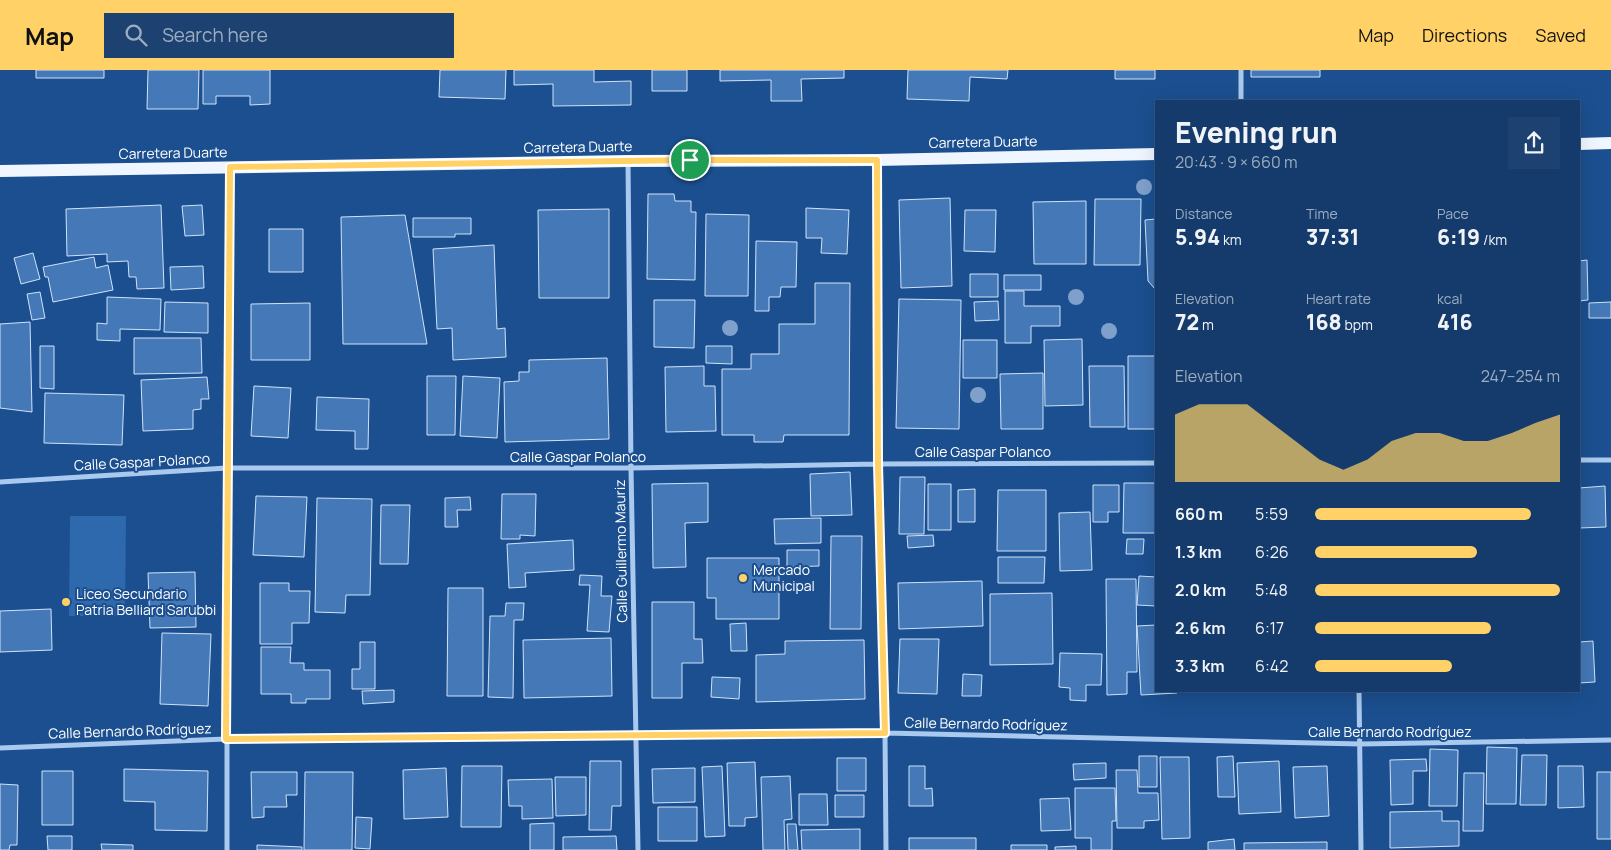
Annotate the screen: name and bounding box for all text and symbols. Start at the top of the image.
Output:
search box [104,13,454,58]
text: Map [25,19,74,52]
icon: search [122,21,150,49]
text: Search here [162,22,268,48]
text: Map [1358,23,1394,47]
text: Directions [1422,23,1507,47]
text: Saved [1535,23,1586,47]
text: Evening run [1175,113,1338,151]
button: share [1508,117,1560,169]
street label: Carretera Duarte [928,131,1038,152]
street label: Carretera Duarte [523,136,633,157]
pin [669,139,711,181]
street label: Carretera Duarte [118,142,228,163]
icon: arrive [676,146,704,174]
text: 20:43 · 9 × 660 m [1175,151,1297,173]
text: Distance [1175,204,1232,223]
text: Time [1306,204,1338,223]
text: Pace [1437,204,1469,223]
text: 5.94 [1175,223,1220,251]
text: 37:31 [1306,223,1359,251]
text: 6:19 [1437,223,1480,251]
text: km [1220,230,1242,249]
text: /km [1480,230,1507,249]
text: Elevation [1175,289,1234,308]
text: Heart rate [1306,289,1371,308]
text: kcal [1437,289,1463,308]
text: 72 [1175,308,1199,336]
text: 168 [1306,308,1342,336]
text: 416 [1437,308,1473,336]
text: m [1199,315,1214,334]
text: bpm [1342,315,1373,334]
text: Elevation [1175,365,1243,387]
text: 247–254 m [1481,365,1560,387]
street label: Calle Gaspar Polanco [915,442,1051,461]
street label: Calle Gaspar Polanco [510,447,646,466]
street label: Calle Gaspar Polanco [74,448,210,475]
street label: Calle Guillermo Mauriz [610,479,631,623]
text: 660 m [1175,503,1223,525]
text: 5:59 [1255,503,1288,525]
text: 1.3 km [1175,541,1222,563]
text: 6:26 [1255,541,1289,563]
place label: Mercado Municipal [753,560,815,595]
marker: Mercado Municipal [737,572,749,584]
text: 2.0 km [1175,579,1226,601]
text: 5:48 [1255,579,1288,601]
place label: Liceo Secundario Patria Belliard Sarubbi [76,584,216,619]
marker: Liceo Secundario Patria Belliard Sarubbi [60,596,72,608]
text: 2.6 km [1175,617,1226,639]
text: 6:17 [1255,617,1284,639]
text: 3.3 km [1175,655,1225,677]
text: 6:42 [1255,655,1288,677]
street label: Calle Bernardo Rodríguez [904,713,1068,734]
street label: Calle Bernardo Rodríguez [48,718,212,743]
street label: Calle Bernardo Rodríguez [1308,722,1472,741]

